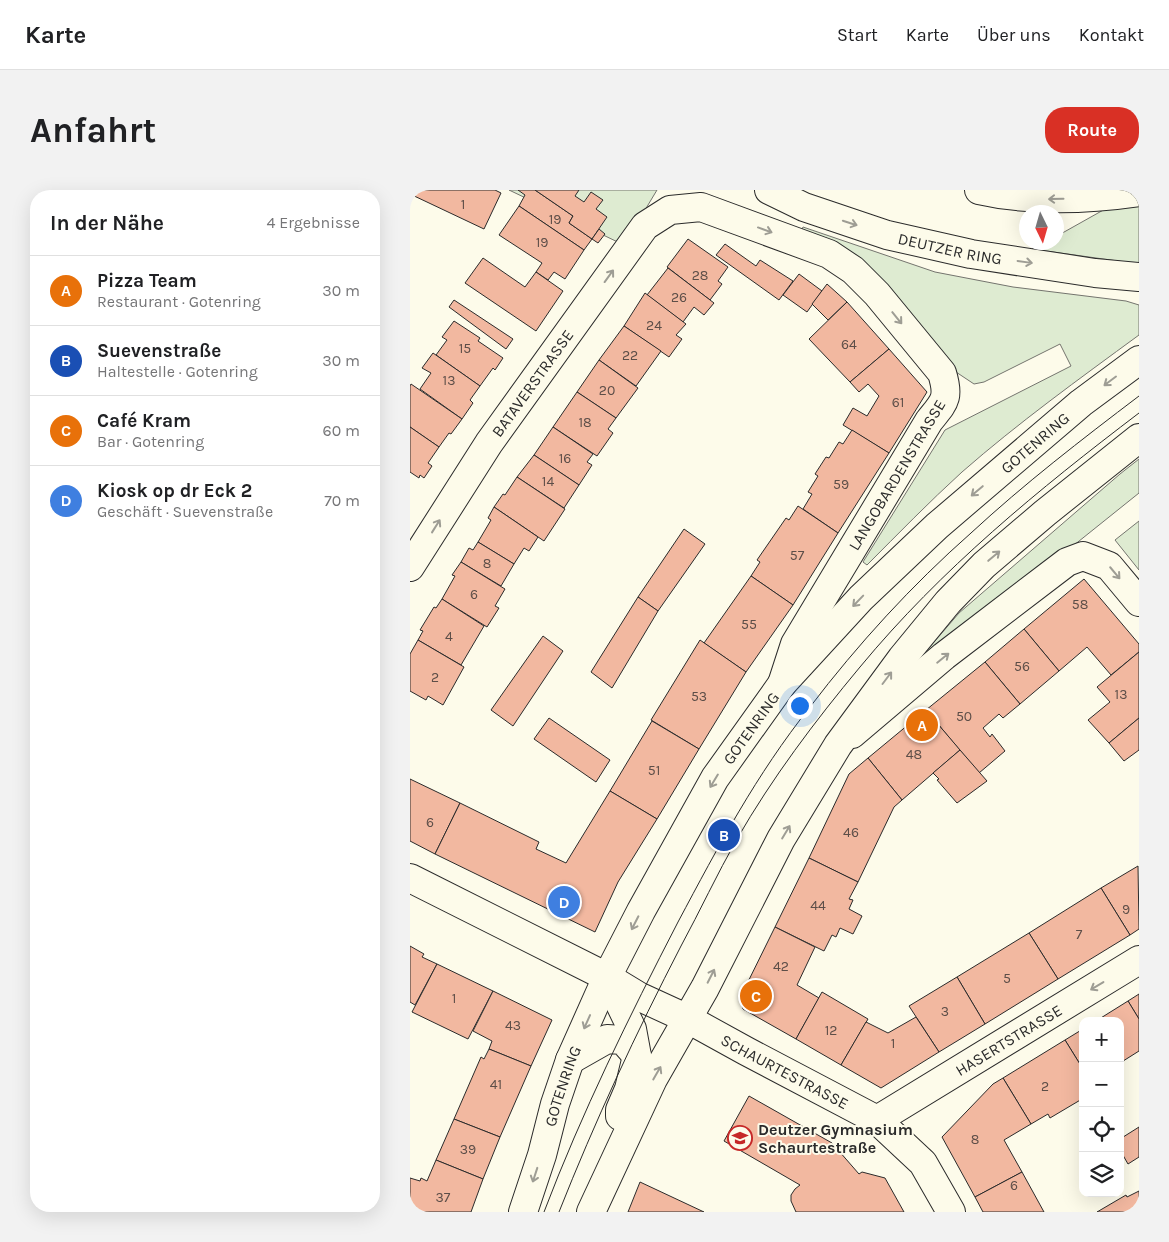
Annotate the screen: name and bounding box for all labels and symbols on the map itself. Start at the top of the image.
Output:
one-way arrow [1048,194,1064,204]
house number: 1 [461,196,465,213]
north arrow [1019,205,1064,250]
house number: 19 [549,211,561,228]
one-way arrow [841,219,857,228]
one-way arrow [757,226,772,235]
street label: DEUTZER RING [896,228,1003,268]
house number: 19 [536,234,548,251]
one-way arrow [1017,257,1033,267]
house number: 28 [692,267,708,284]
one-way arrow [604,269,614,283]
house number: 26 [671,289,687,306]
one-way arrow [891,312,902,325]
house number: 24 [646,317,662,334]
street label: BATAVERSTRASSE [487,326,577,440]
house number: 64 [841,336,857,353]
house number: 15 [459,340,471,357]
house number: 22 [622,347,638,364]
house number: 13 [443,372,455,389]
one-way arrow [1104,376,1117,387]
house number: 20 [599,382,615,399]
house number: 61 [892,394,904,411]
street label: LANGOBARDENSTRASSE [844,396,950,554]
street label: GOTENRING [997,408,1073,477]
house number: 18 [578,414,592,431]
house number: 16 [559,450,571,467]
house number: 14 [542,473,554,490]
house number: 59 [833,476,849,493]
one-way arrow [971,486,984,497]
one-way arrow [431,519,442,533]
house number: 57 [790,547,805,564]
one-way arrow [988,550,1001,561]
house number: 8 [483,555,491,572]
one-way arrow [1109,567,1121,580]
house number: 6 [470,586,478,603]
one-way arrow [852,595,864,607]
house number: 58 [1072,596,1088,613]
house number: 55 [741,616,757,633]
house number: 4 [445,628,453,645]
one-way arrow [936,652,949,663]
house number: 56 [1014,658,1030,675]
house number: 2 [431,669,439,686]
one-way arrow [882,672,893,685]
house number: 13 [1115,686,1127,703]
house number: 53 [691,688,707,705]
street label: GOTENRING [719,688,783,768]
your location [787,693,813,719]
pin: A [906,706,938,744]
house number: 50 [956,708,972,725]
house number: 48 [906,746,922,763]
house number: 51 [648,762,660,779]
one-way arrow [708,774,718,788]
house number: 6 [426,814,434,831]
pin: B [708,816,740,854]
house number: 46 [843,824,859,841]
one-way arrow [781,825,791,839]
pin: D [548,883,580,921]
house number: 44 [810,897,826,914]
house number: 9 [1122,901,1130,918]
one-way arrow [630,916,640,931]
house number: 7 [1076,926,1083,943]
house number: 42 [773,958,789,975]
one-way arrow [707,969,716,984]
house number: 5 [1003,970,1011,987]
pin: C [740,977,772,1015]
one-way arrow [1091,981,1105,991]
house number: 1 [452,990,456,1007]
street label: HASERTSTRASSE [952,1000,1065,1079]
house number: 3 [941,1003,949,1020]
one-way arrow [582,1014,591,1029]
house number: 43 [505,1017,521,1034]
house number: 12 [825,1022,837,1039]
street label: SCHAURTESTRASSE [718,1030,852,1113]
house number: 1 [891,1035,895,1052]
street label: GOTENRING [540,1043,585,1128]
one-way arrow [652,1067,662,1081]
house number: 41 [490,1076,502,1093]
house number: 2 [1041,1078,1049,1095]
place label: Deutzer Gymnasium Schaurtestraße [758,1120,913,1157]
school or university icon: Deutzer Gymnasium Schaurtestraße [727,1125,753,1151]
house number: 8 [971,1131,979,1148]
house number: 39 [460,1141,476,1158]
one-way arrow [530,1167,539,1183]
house number: 6 [1010,1177,1018,1194]
house number: 37 [436,1189,451,1206]

